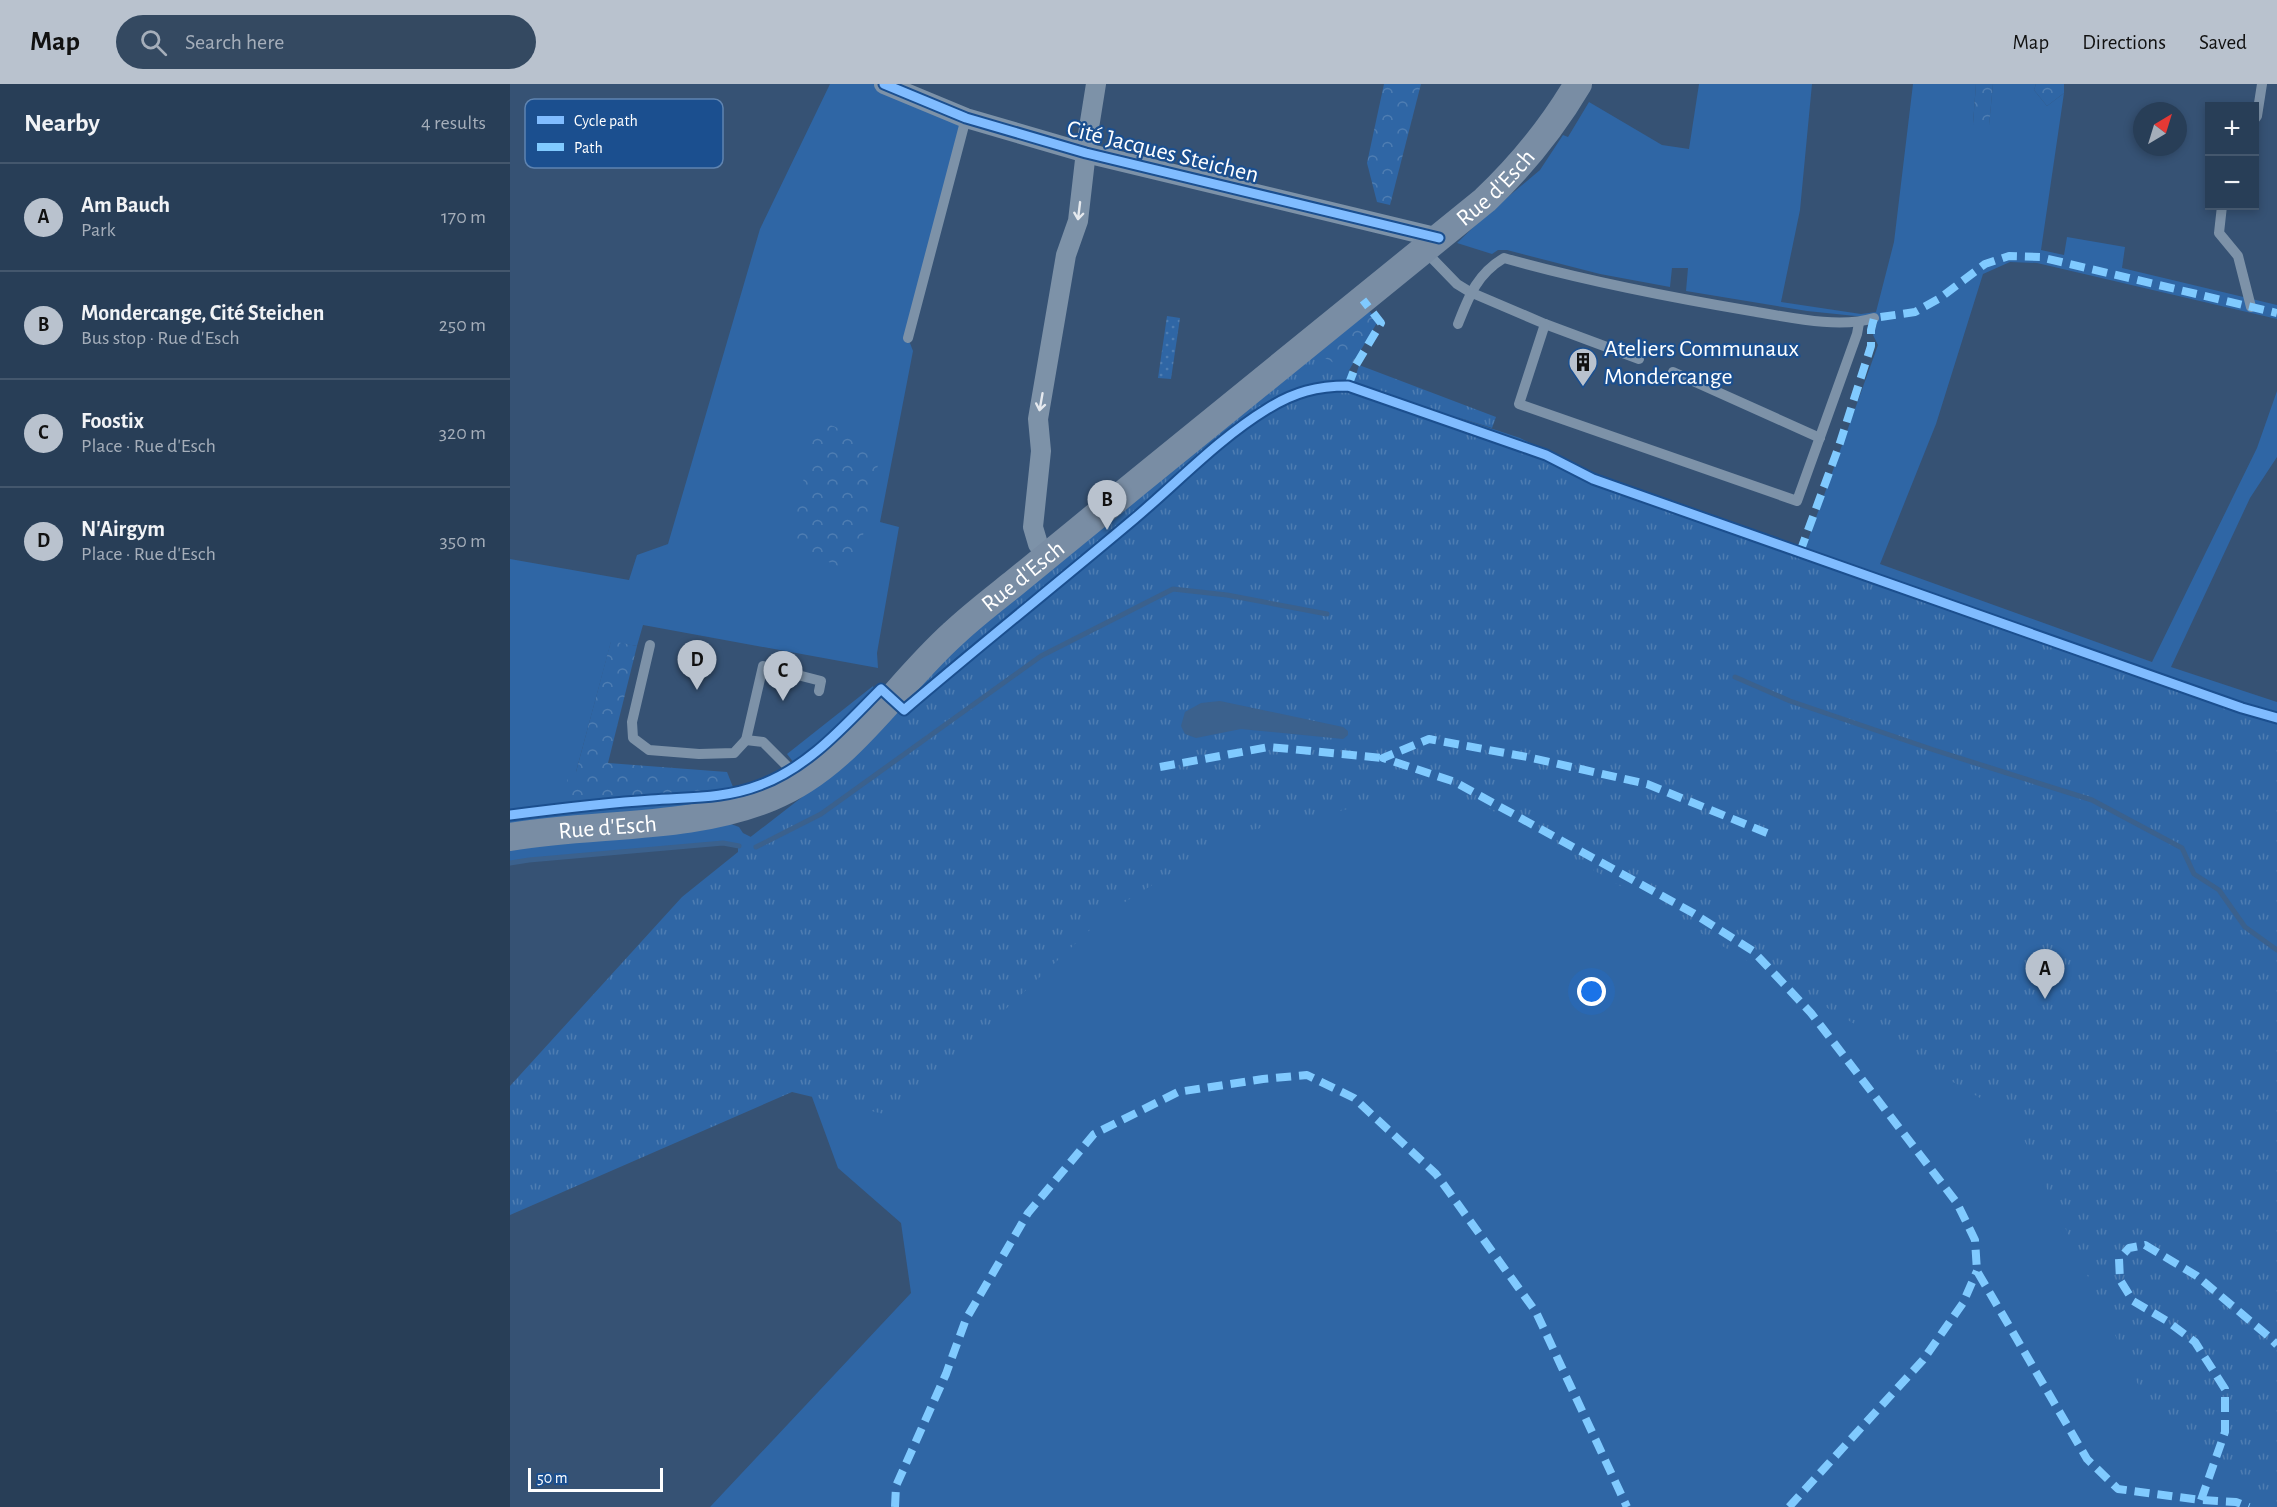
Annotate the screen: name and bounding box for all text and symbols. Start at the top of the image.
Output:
search box [116,15,536,69]
icon: search [137,26,170,59]
text: Map [30,28,80,56]
text: Search here [185,31,284,53]
text: Map [2013,32,2049,53]
text: Directions [2082,32,2166,53]
text: Saved [2199,32,2247,53]
legend [525,99,723,168]
north arrow [2133,102,2187,156]
map controls [2205,102,2259,210]
button: + [2205,102,2259,156]
text: Nearby [24,110,100,136]
text: 4 results [421,113,486,133]
text: Cycle path [574,113,638,130]
street label: Cité Jacques Steichen [1064,117,1261,187]
text: Path [574,140,603,156]
street label: Rue d'Esch [1452,145,1540,231]
button: − [2205,156,2259,210]
text: Am Bauch [81,194,170,216]
one-way arrow [1073,201,1084,221]
text: A [38,207,50,227]
text: 170 m [441,207,486,227]
text: Park [81,220,116,240]
text: Mondercange, Cité Steichen [81,302,324,324]
text: B [38,315,49,335]
text: 250 m [439,315,486,335]
text: Bus stop · Rue d'Esch [81,328,240,348]
place label: Ateliers Communaux Mondercange [1604,337,1800,389]
building icon: Ateliers Communaux Mondercange [1567,346,1599,388]
one-way arrow [1035,392,1046,411]
text: Foostix [81,410,144,432]
text: C [38,423,49,443]
text: 320 m [439,423,486,443]
text: Place · Rue d'Esch [81,436,216,456]
pin: B [1088,480,1126,530]
text: N'Airgym [81,518,165,540]
text: D [37,531,50,551]
text: 350 m [440,531,486,551]
street label: Rue d'Esch [977,536,1069,617]
text: Place · Rue d'Esch [81,544,216,564]
pin: D [678,640,717,690]
pin: C [764,652,802,701]
street label: Rue d'Esch [557,812,658,844]
pin: A [2026,950,2065,999]
your location [1577,977,1606,1006]
scale bar [528,1465,663,1492]
text: 50 m [537,1470,568,1486]

